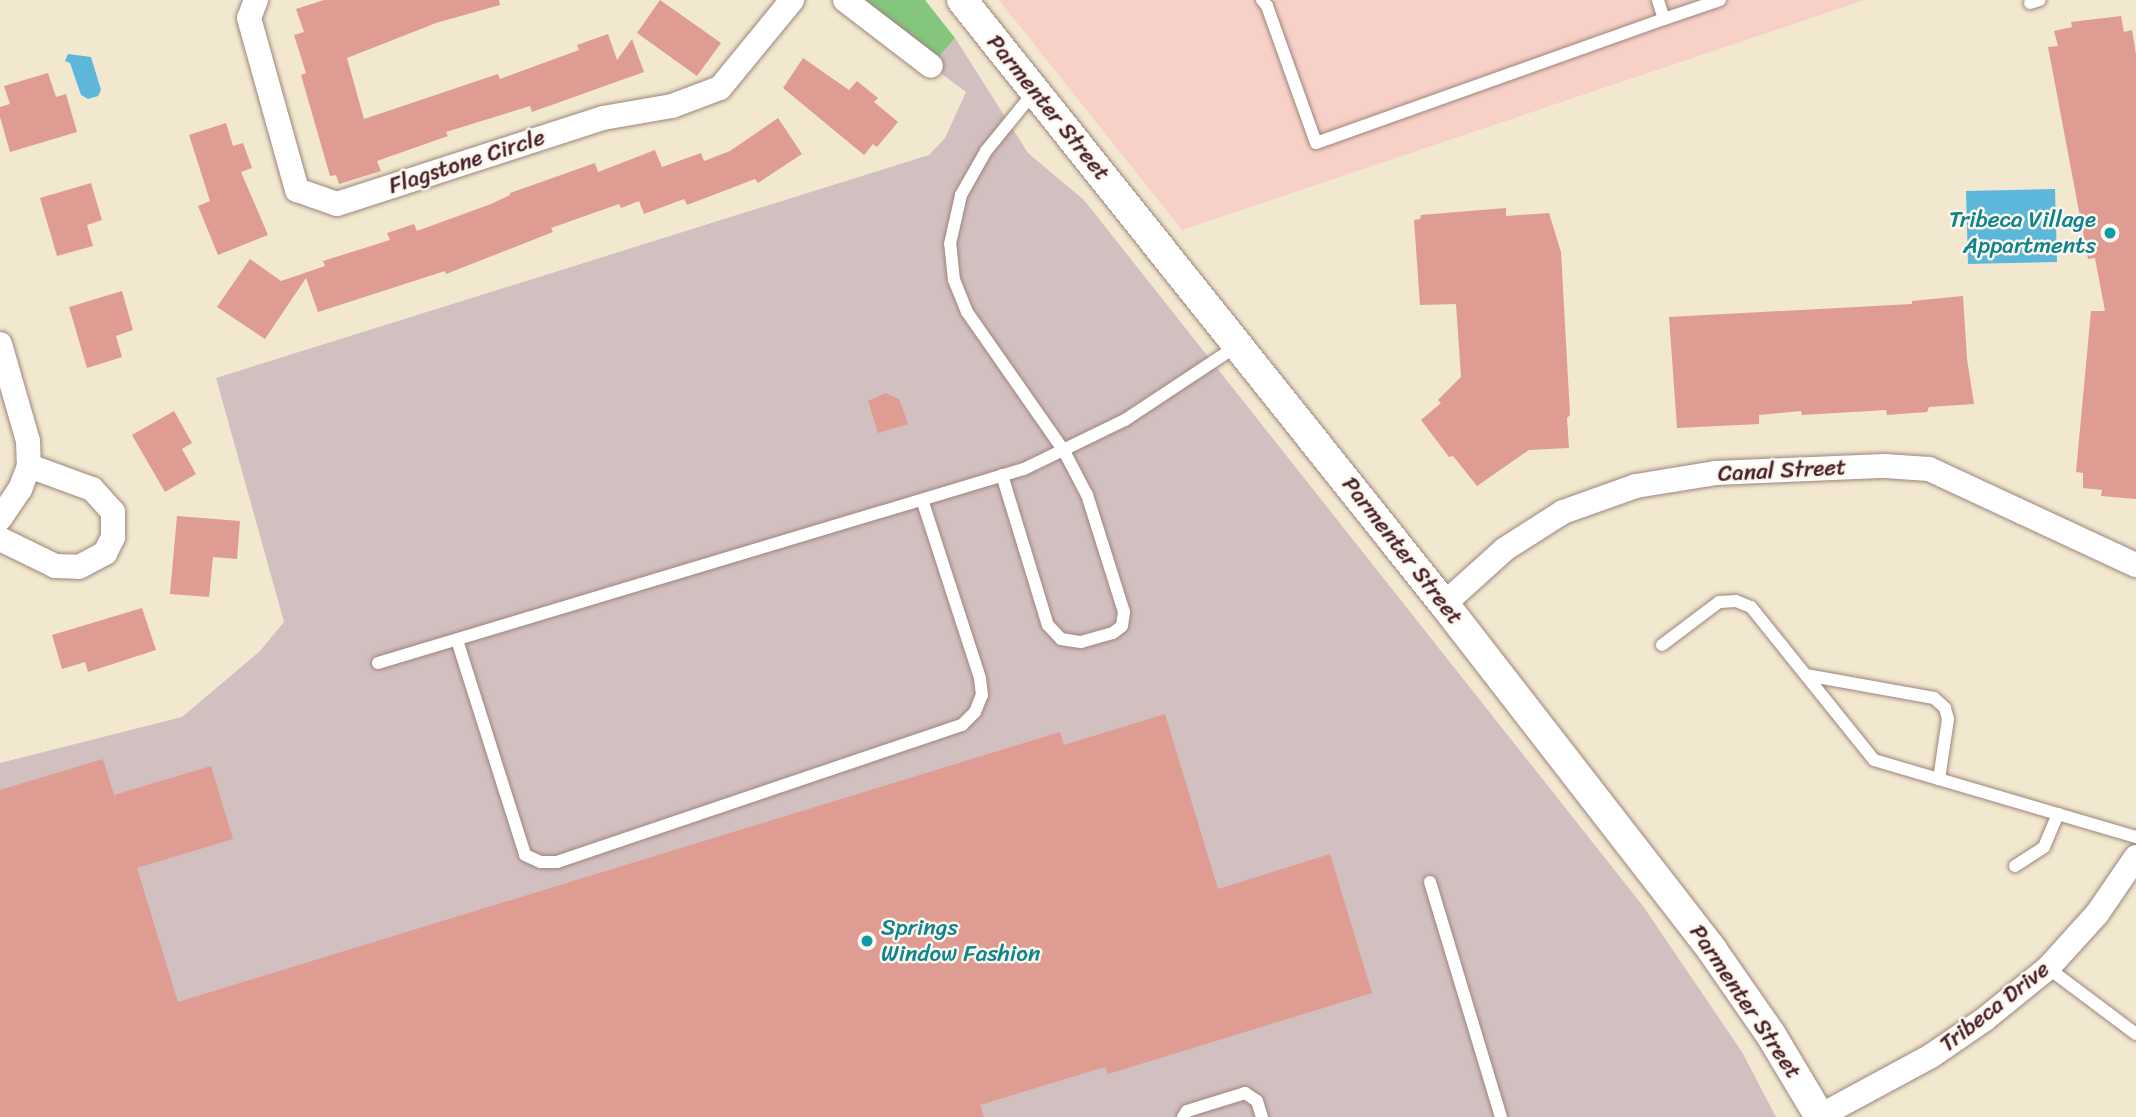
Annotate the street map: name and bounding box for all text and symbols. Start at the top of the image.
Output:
street label: Parmenter Street [981,29,1115,187]
street label: Flagstone Circle [385,124,549,200]
place label: Tribeca Village Appartments [1949,206,2096,260]
marker: Tribeca Village Appartments [2102,225,2118,241]
street label: Canal Street [1717,454,1847,488]
street label: Parmenter Street [1336,471,1468,631]
place label: Springs Window Fashion [881,914,1040,968]
street label: Parmenter Street [1683,920,1807,1084]
marker: Springs Window Fashion [859,933,875,949]
street label: Tribeca Drive [1935,956,2055,1058]

